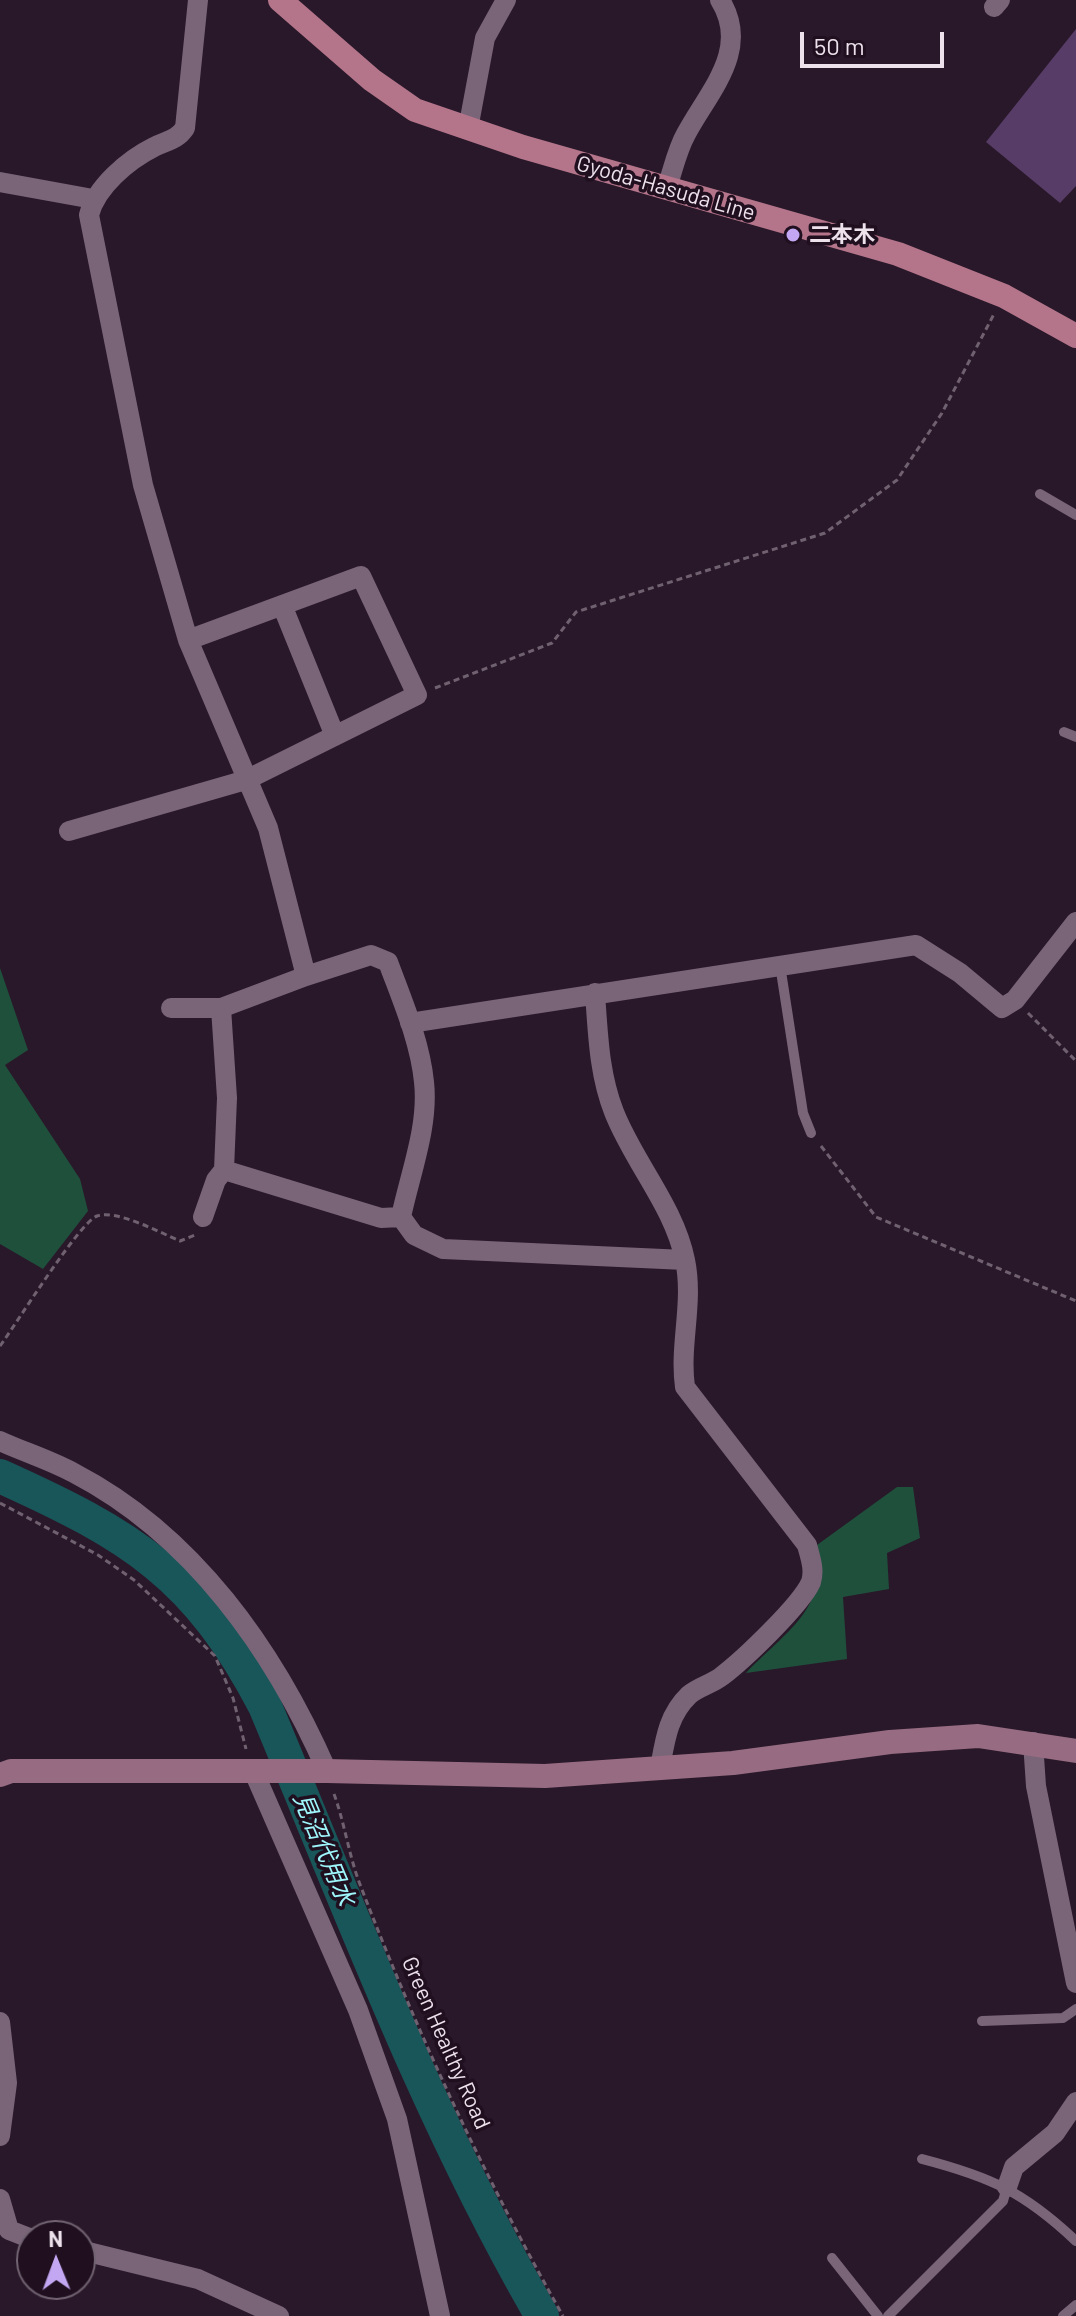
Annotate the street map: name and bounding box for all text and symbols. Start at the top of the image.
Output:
scale bar [804,16,948,66]
text: 50 m [814,31,865,60]
street label: Gyoda-Hasuda Line [574,150,758,226]
place label: 二本木 [809,222,875,248]
marker: 二本木 [784,226,802,244]
water label: 見沼代用水 [287,1788,361,1910]
street label: Green Healthy Road [396,1953,496,2133]
north arrow [16,2220,96,2300]
text: N [48,2225,63,2251]

